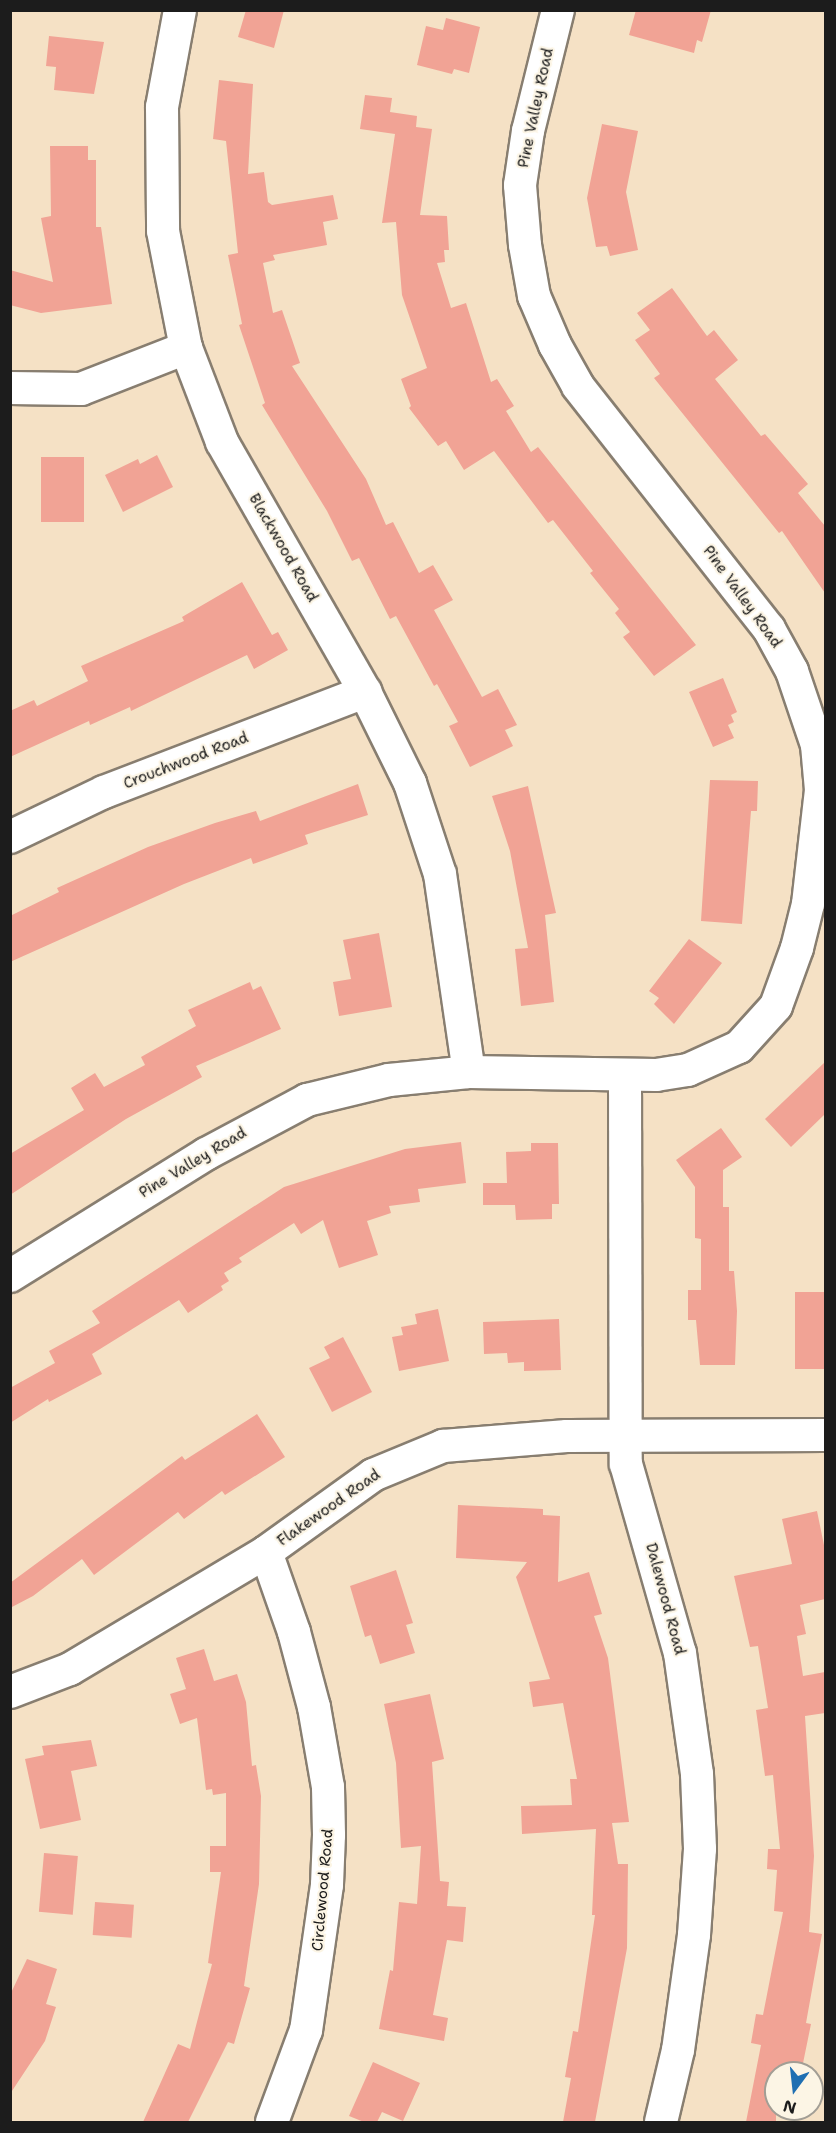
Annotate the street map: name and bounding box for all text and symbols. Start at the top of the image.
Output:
street label: Pine Valley Road [515,46,557,170]
street label: Blackwood Road [245,491,321,605]
street label: Pine Valley Road [699,542,785,652]
street label: Crouchwood Road [121,729,251,793]
street label: Pine Valley Road [136,1124,250,1202]
street label: Flakewood Road [274,1466,384,1550]
street label: Dalewood Road [641,1541,689,1657]
street label: Circlewood Road [309,1828,337,1952]
north arrow [764,2061,824,2121]
text: N [781,2095,799,2119]

